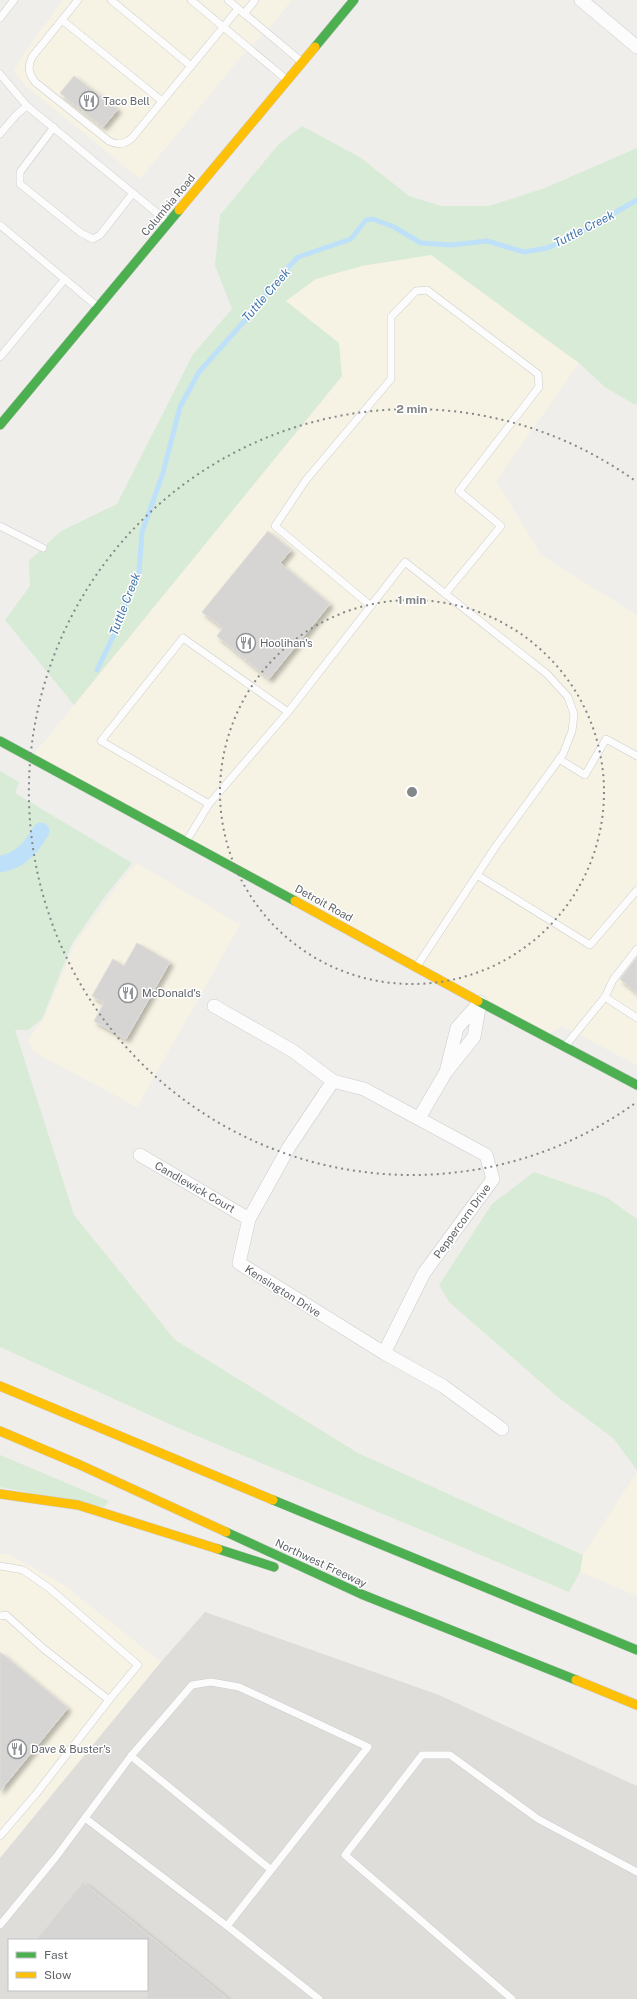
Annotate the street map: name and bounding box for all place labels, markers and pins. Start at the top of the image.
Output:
restaurant icon: Taco Bell [78,90,100,112]
place label: Taco Bell [103,95,150,107]
restaurant icon: Hoolihan's [235,632,257,654]
place label: Hoolihan's [260,637,313,649]
centre of rings [405,785,419,799]
restaurant icon: McDonald's [117,982,139,1004]
place label: McDonald's [142,987,201,999]
restaurant icon: Dave & Buster's [6,1738,28,1760]
place label: Dave & Buster's [31,1743,111,1755]

